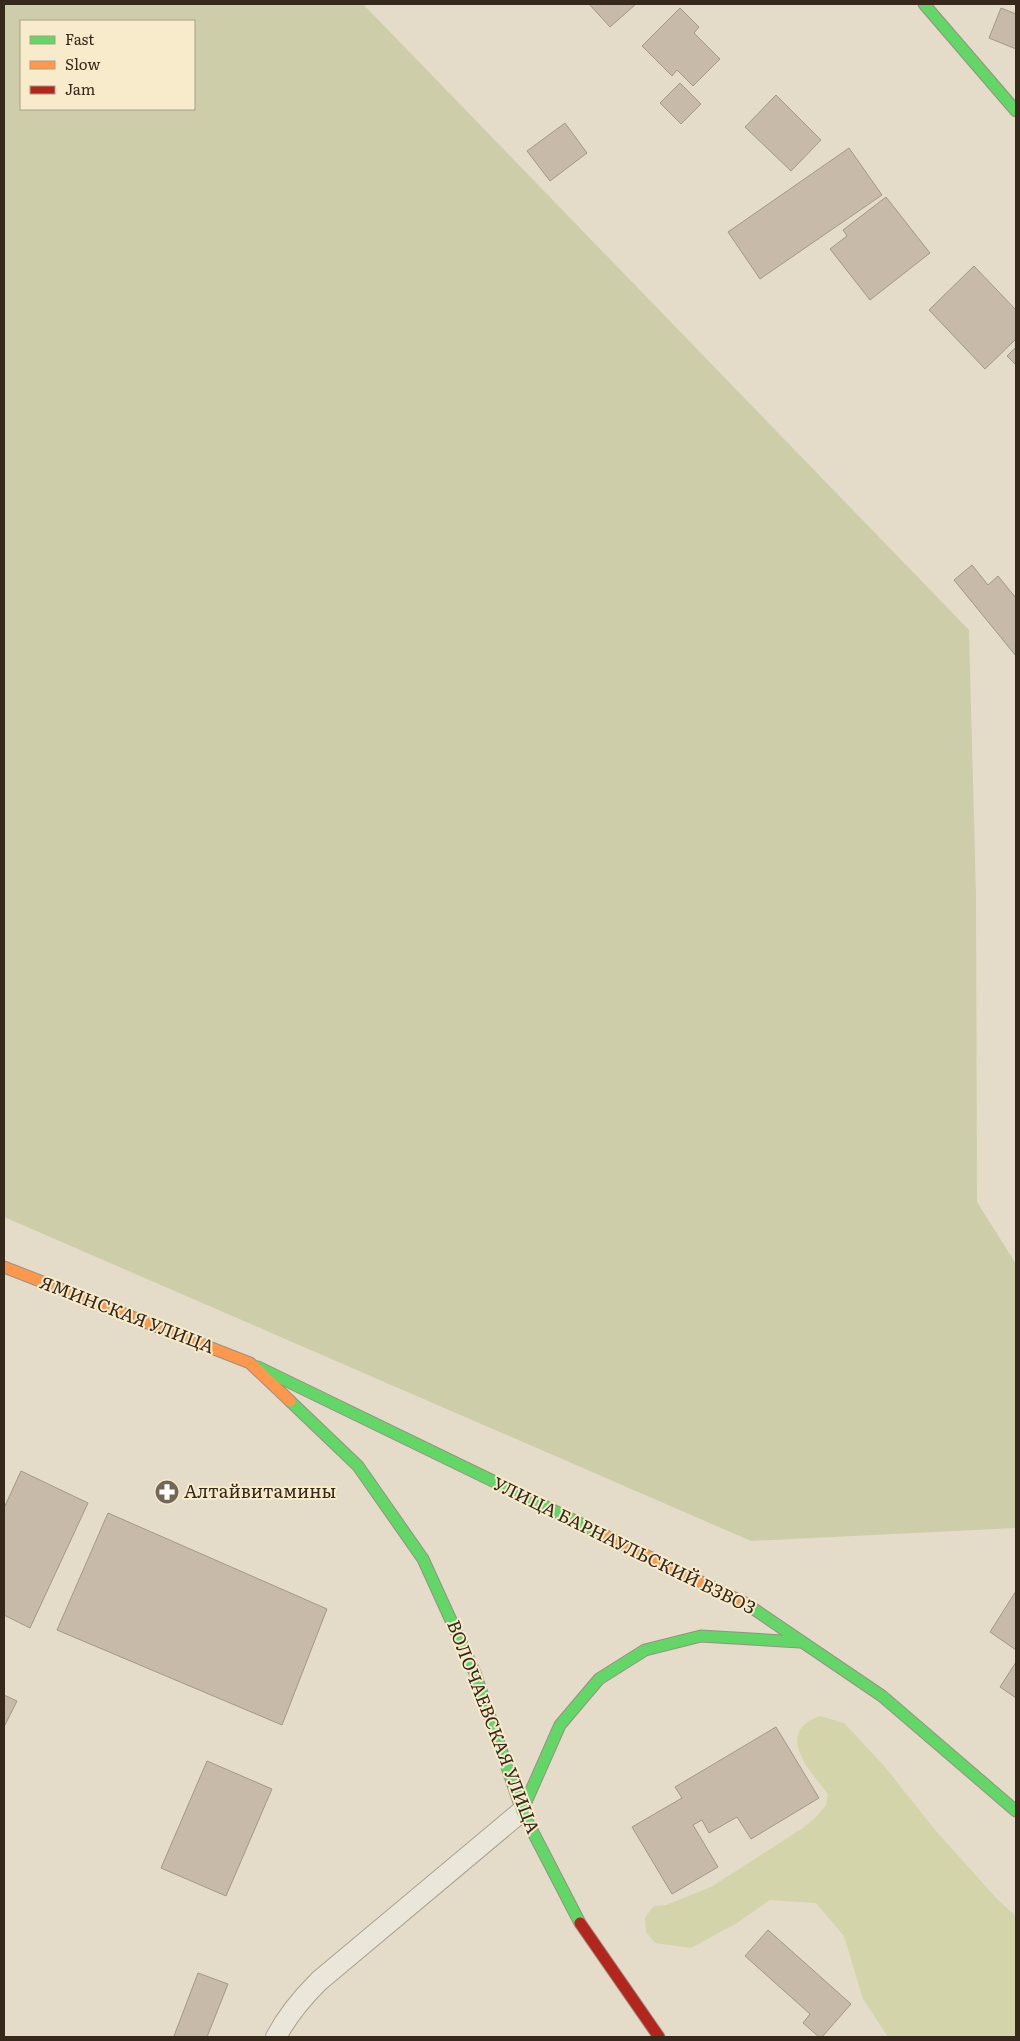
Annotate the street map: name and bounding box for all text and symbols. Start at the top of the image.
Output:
legend [20,20,195,110]
text: Fast [65,27,94,50]
text: Slow [65,52,100,75]
text: Jam [65,77,96,100]
street label: ЯМИНСКАЯ УЛИЦА [36,1268,219,1359]
street label: УЛИЦА БАРНАУЛЬСКИЙ ВЗВОЗ [489,1469,761,1620]
place label: Алтайвитамины [184,1477,336,1504]
pharmacy icon: Алтайвитамины [154,1479,180,1505]
street label: ВОЛОЧАЕВСКАЯ УЛИЦА [441,1616,548,1837]

